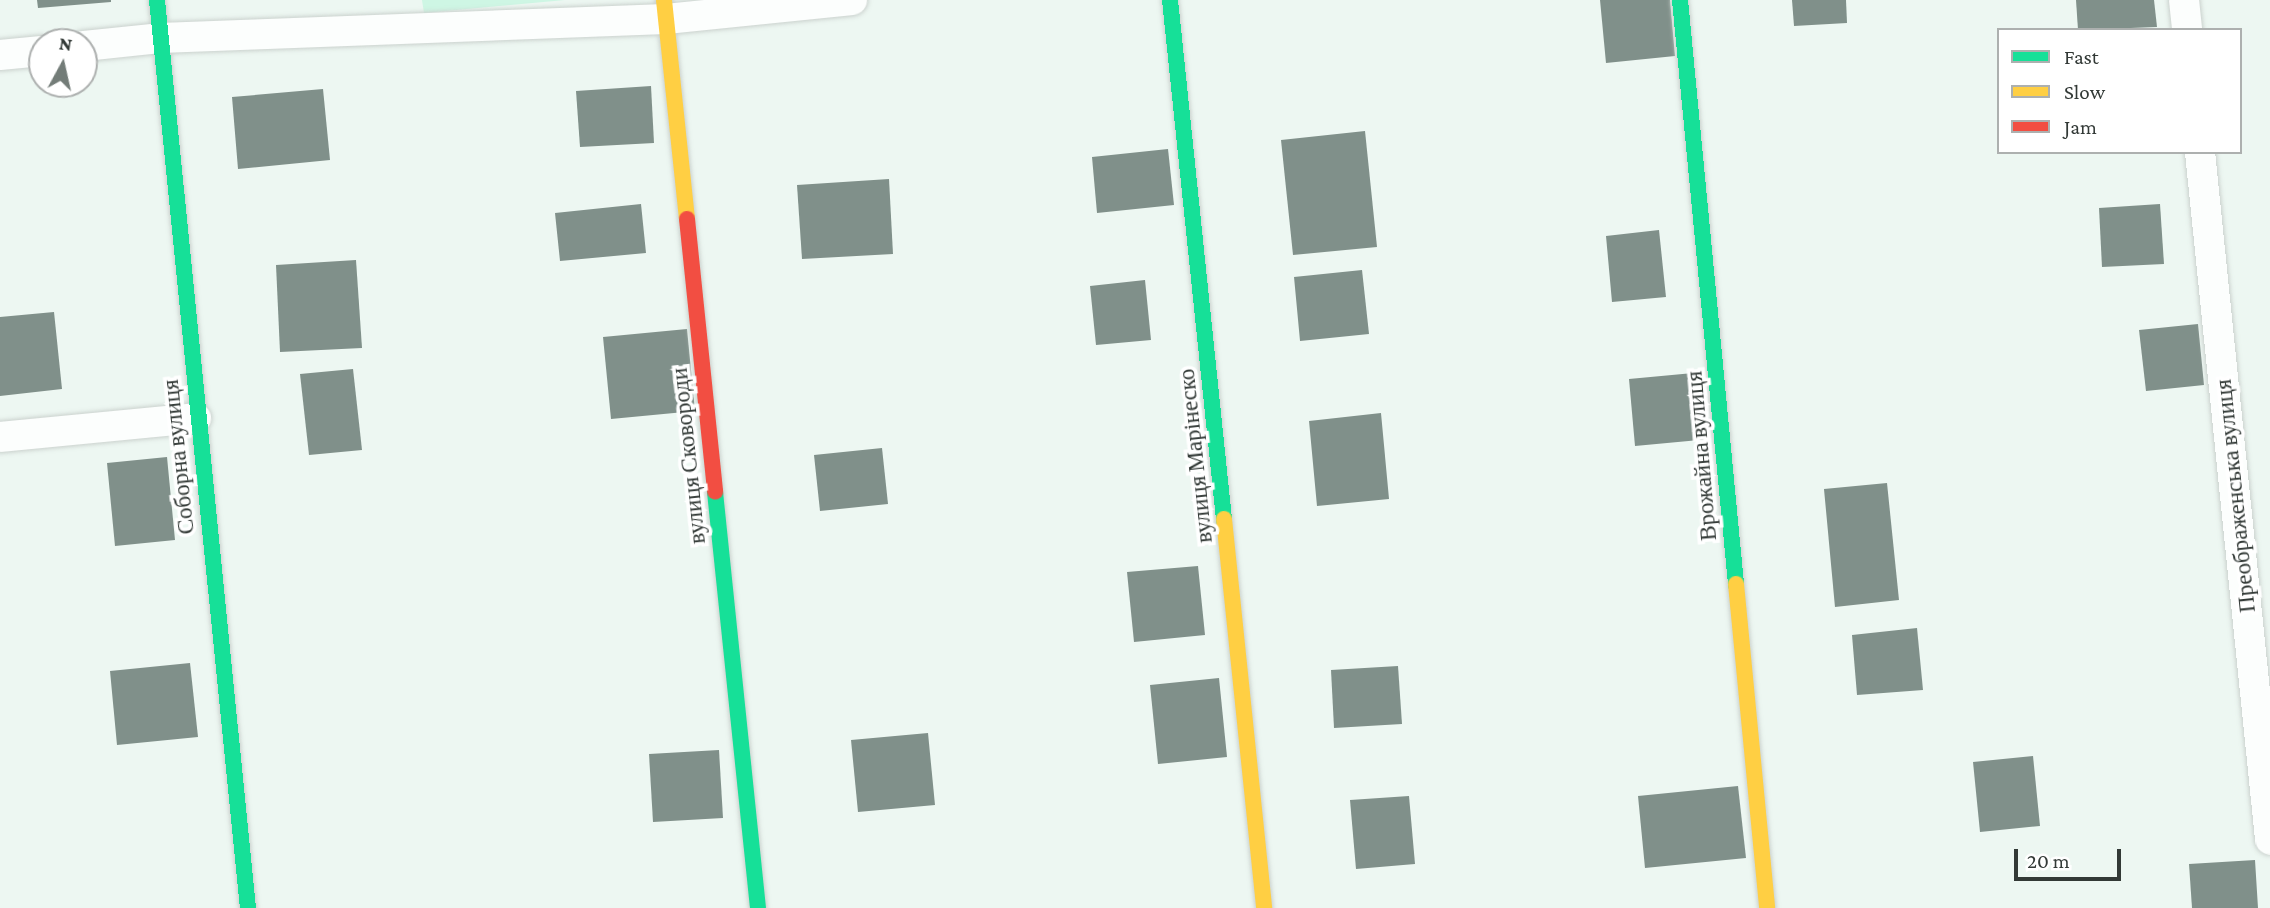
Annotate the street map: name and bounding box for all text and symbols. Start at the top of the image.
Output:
north arrow [28,28,98,98]
legend [1997,28,2242,154]
text: N [58,32,74,55]
text: Fast [2064,45,2099,69]
text: Slow [2064,80,2105,104]
text: Jam [2064,115,2097,139]
street label: вулиця Сковороди [665,367,711,545]
street label: вулиця Марінеско [1172,368,1218,544]
street label: Врожайна вулиця [1680,370,1722,542]
street label: Соборна вулиця [156,378,200,536]
street label: Преображенська вулиця [2209,378,2261,614]
scale bar [2018,834,2125,878]
text: 20 m [2027,849,2070,873]

